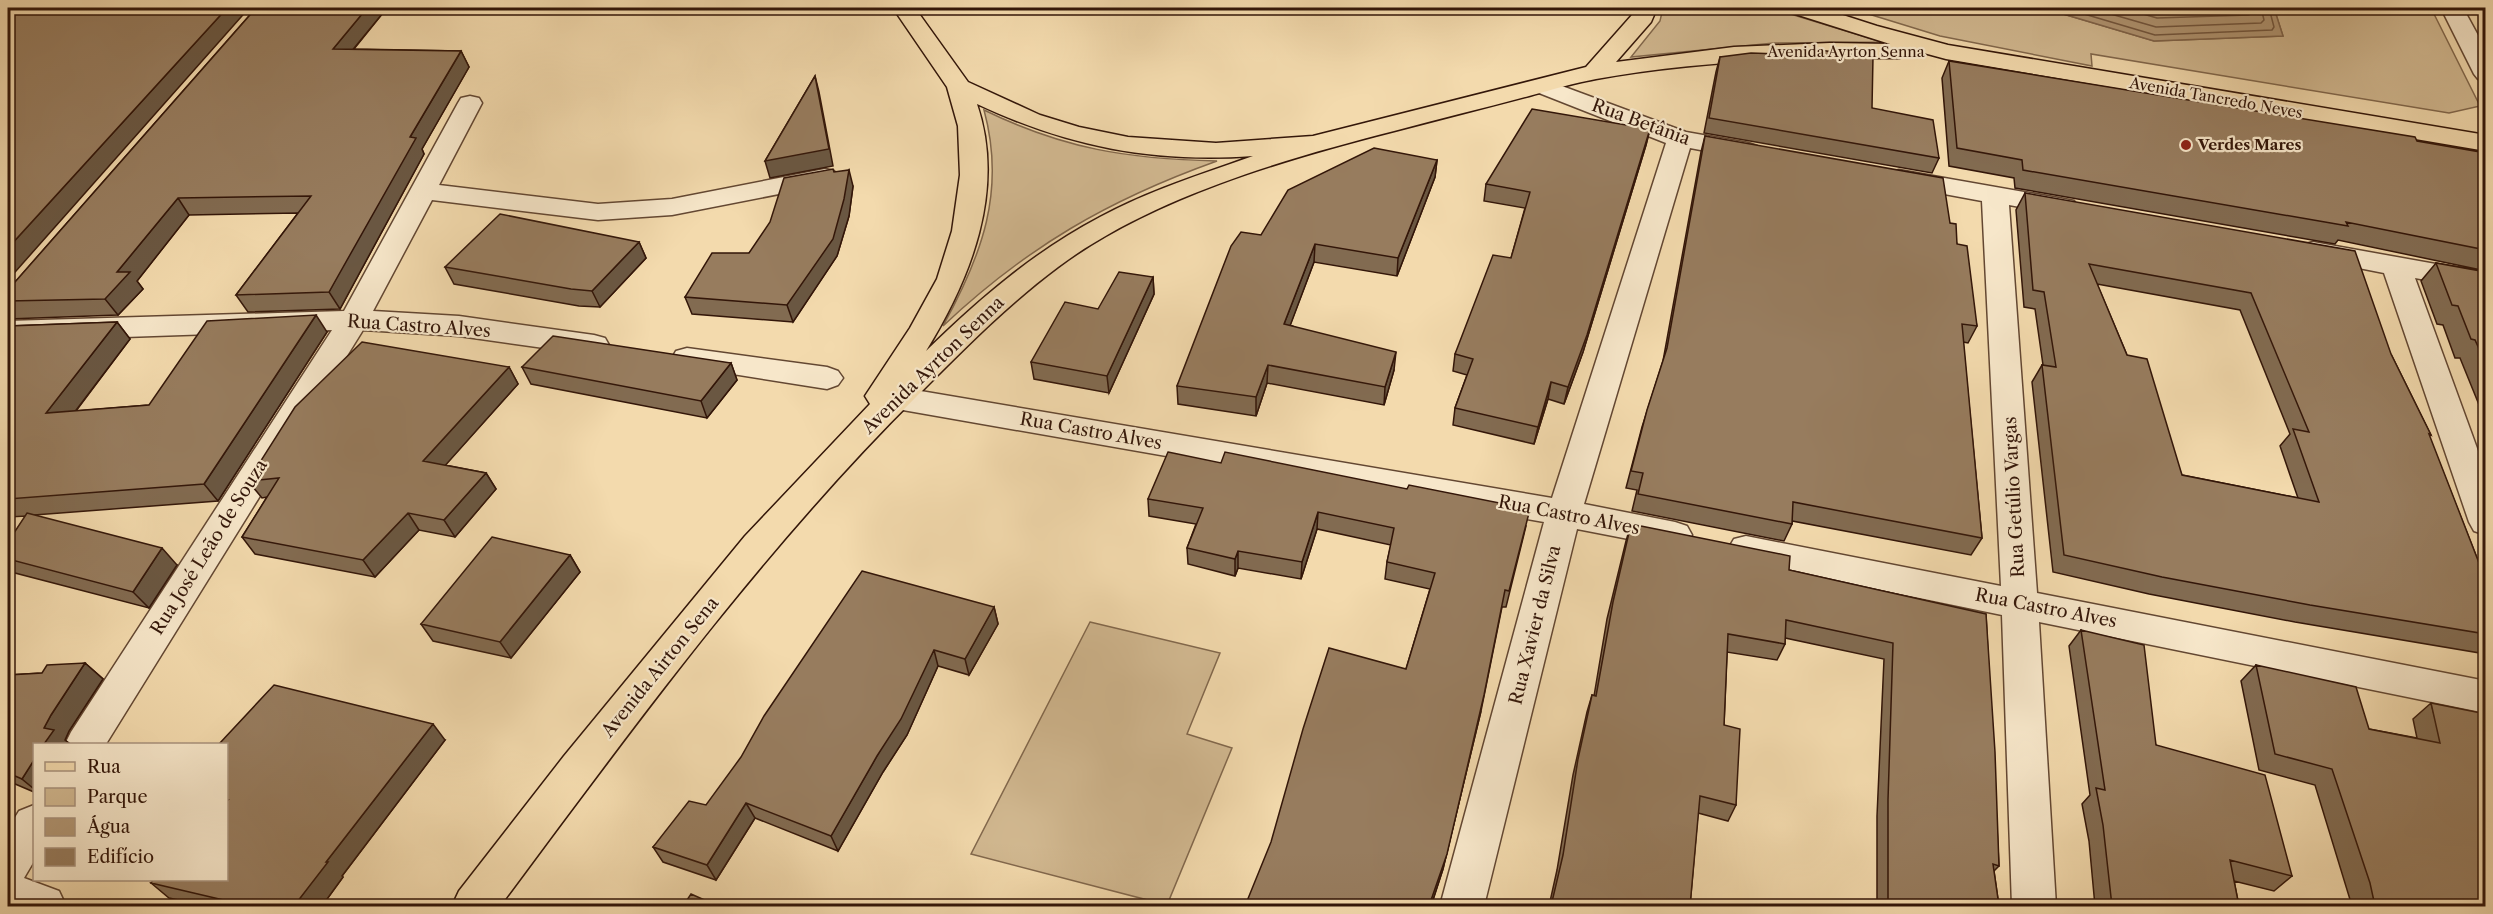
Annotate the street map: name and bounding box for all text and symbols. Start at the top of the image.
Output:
street label: Avenida Ayrton Senna [1766,42,1925,61]
street label: Avenida Tancredo Neves [2127,73,2304,122]
street label: Rua Betânia [1589,94,1694,150]
place label: Verdes Mares [2197,135,2302,154]
marker: Verdes Mares [2179,138,2193,152]
street label: Avenida Ayrton Senna [857,291,1009,439]
street label: Rua Castro Alves [346,310,492,342]
street label: Rua Castro Alves [1018,408,1164,454]
street label: Rua Getúlio Vargas [1999,416,2029,578]
street label: Rua José Leão de Souza [146,455,272,639]
street label: Rua Castro Alves [1496,490,1642,540]
street label: Rua Xavier da Silva [1505,542,1566,707]
street label: Rua Castro Alves [1973,583,2119,633]
street label: Avenida Airton Sena [596,592,724,742]
legend [33,743,228,881]
text: Rua [87,756,121,778]
text: Parque [87,786,148,808]
text: Água [86,815,131,838]
text: Edifício [87,846,154,868]

